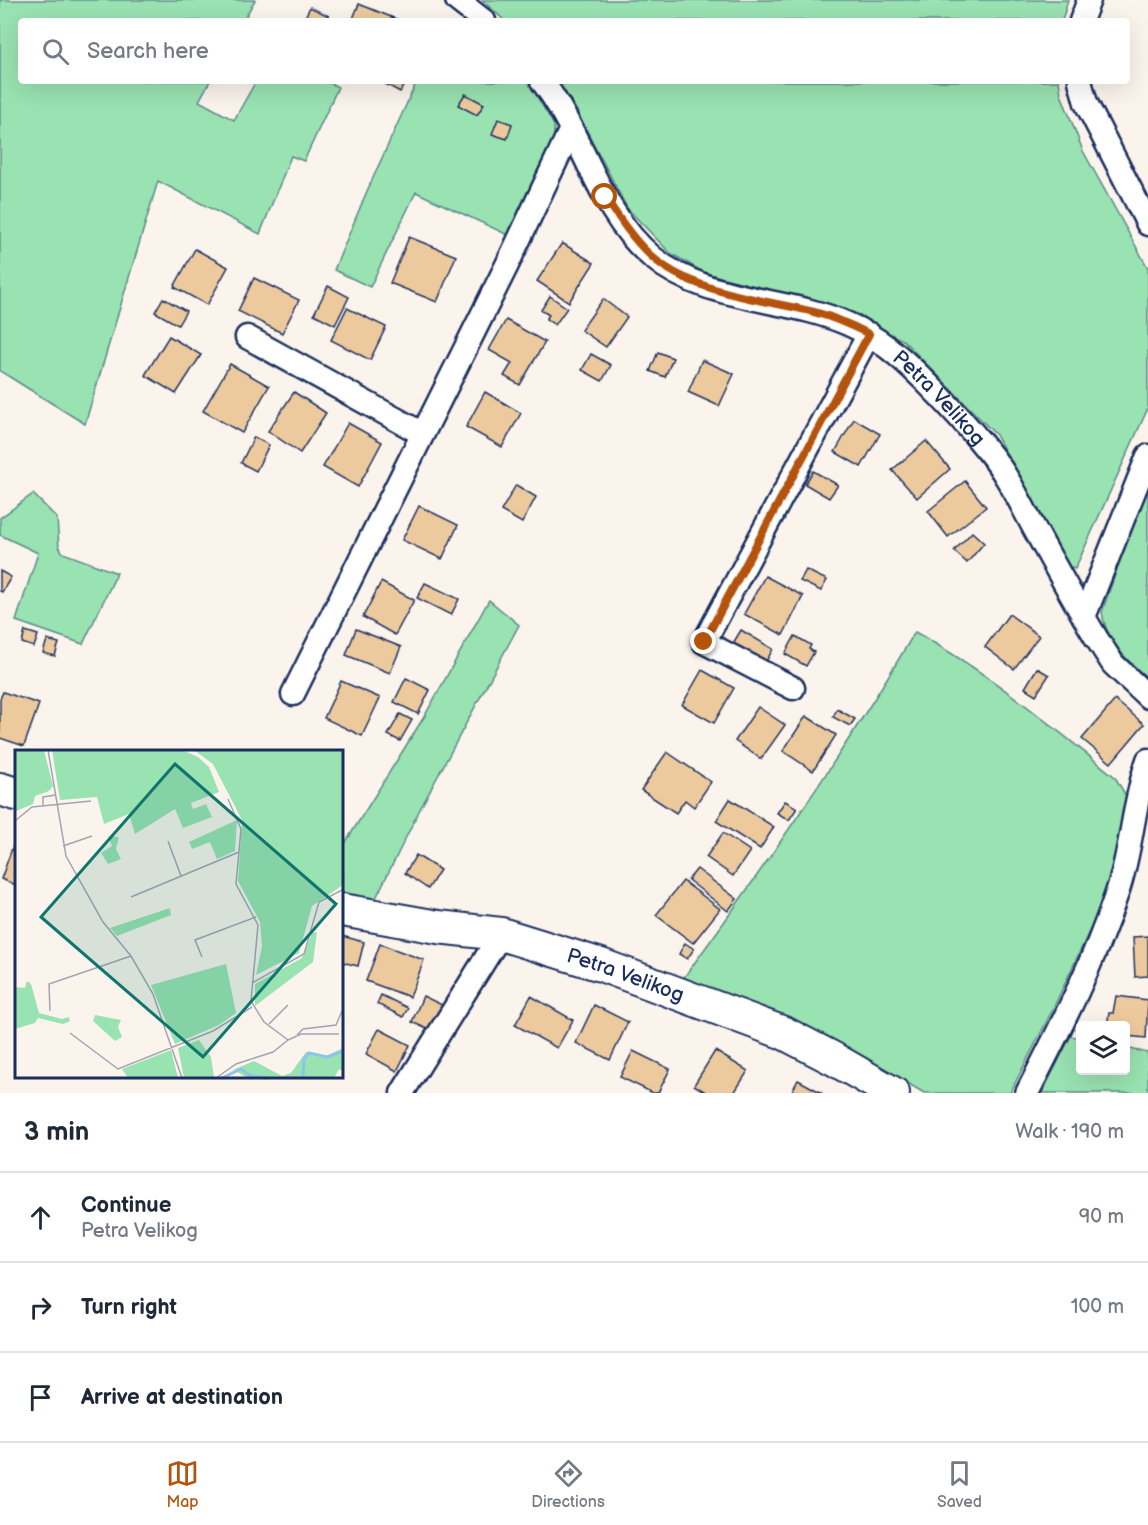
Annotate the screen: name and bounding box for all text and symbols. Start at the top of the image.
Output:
search box [18,18,1130,84]
icon: search [39,35,72,68]
text: Search here [87,38,209,65]
route start [591,183,617,209]
street label: Petra Velikog [888,345,991,451]
route end [690,628,716,654]
inset map [15,750,344,1078]
street label: Petra Velikog [564,943,688,1007]
map controls [1076,1021,1130,1075]
button: layers [1076,1021,1130,1075]
text: 3 min [24,1117,89,1148]
text: Walk · 190 m [1015,1120,1124,1144]
text: Continue [81,1192,171,1219]
icon: ahead [24,1201,57,1234]
text: 90 m [1079,1205,1124,1229]
text: Petra Velikog [81,1219,198,1243]
icon: right [24,1291,57,1324]
text: Turn right [81,1294,177,1321]
text: 100 m [1071,1295,1124,1319]
icon: arrive [24,1381,57,1414]
text: Arrive at destination [81,1384,283,1411]
tab: Map [166,1457,199,1512]
tab: Directions [531,1457,605,1512]
tab: Saved [937,1457,982,1512]

